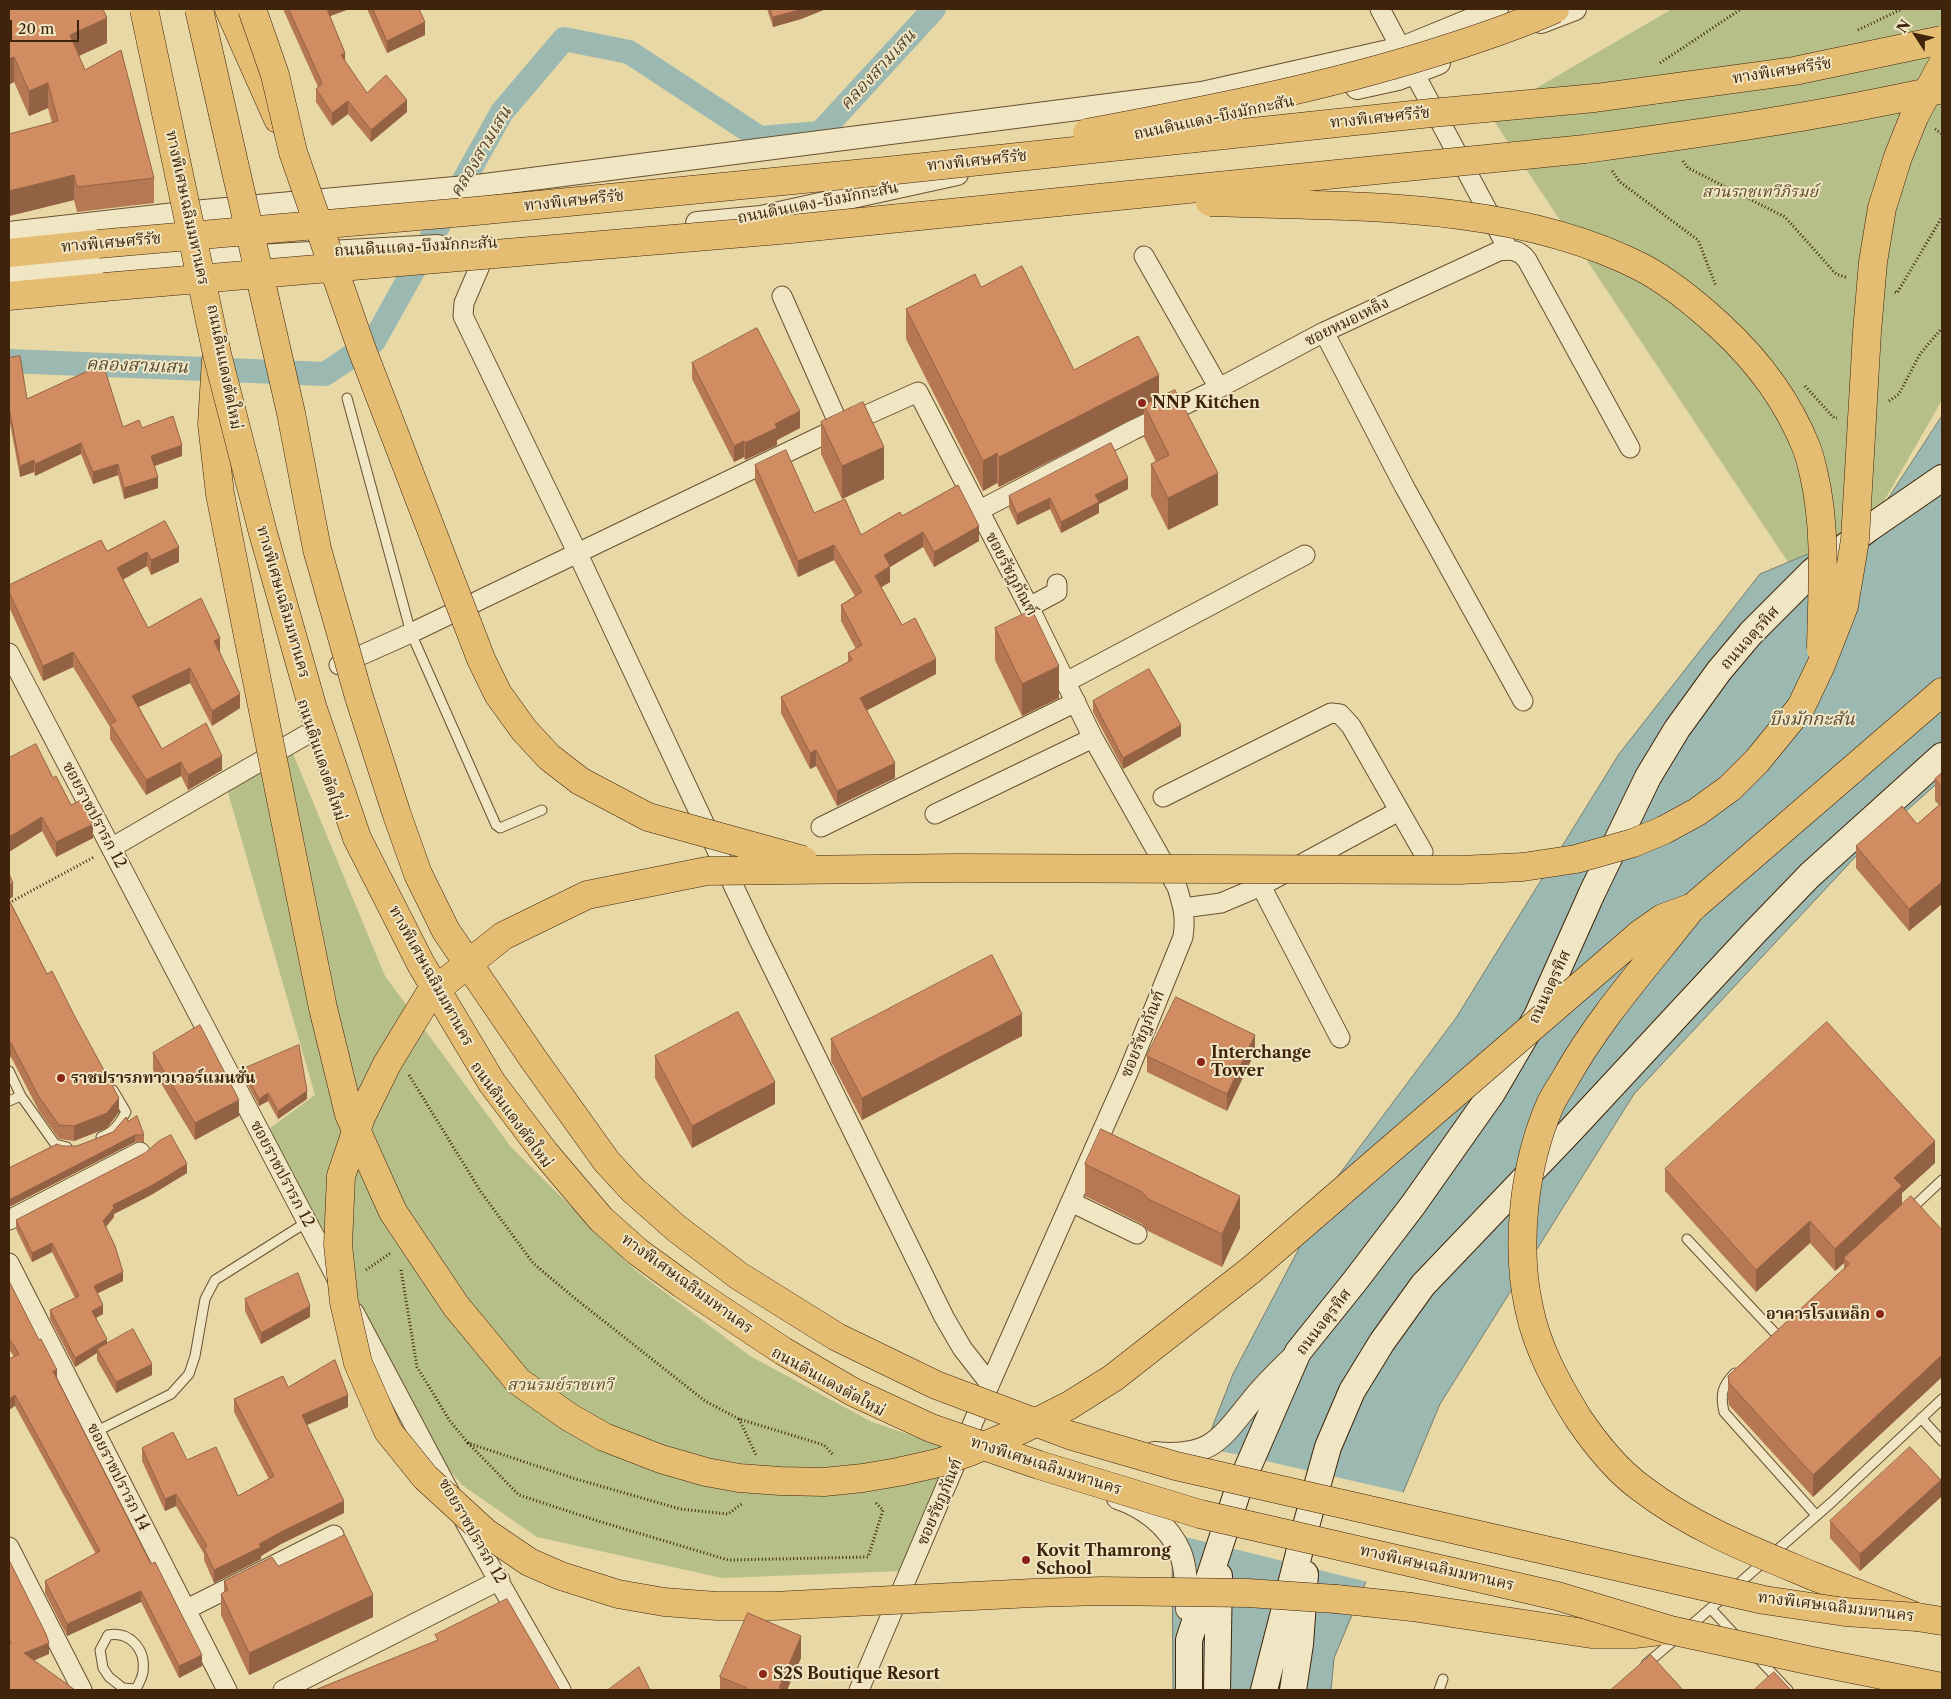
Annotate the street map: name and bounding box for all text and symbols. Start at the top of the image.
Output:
scale bar [12,10,81,42]
north arrow [1891,10,1941,60]
text: N [1893,16,1915,37]
text: 20 m [18,19,54,38]
water label: คลองสามเสน [835,25,921,115]
street label: ทางพิเศษศรีรัช [1731,54,1833,88]
street label: ถนนดินแดง-บึงมักกะสัน [1132,92,1296,144]
water label: คลองสามเสน [445,103,517,201]
street label: ทางพิเศษศรีรัช [1329,103,1431,133]
street label: ทางพิเศษเฉลิมมหานคร [161,129,213,287]
street label: ทางพิเศษศรีรัช [926,146,1028,176]
street label: ถนนดินแดง-บึงมักกะสัน [736,178,900,228]
park label: สวนราชเทวีภิรมย์ [1702,182,1818,202]
street label: ทางพิเศษศรีรัช [523,186,625,216]
street label: ทางพิเศษศรีรัช [60,229,162,257]
street label: ถนนดินแดง-บึงมักกะสัน [334,233,498,261]
street label: ซอยหมอเหล็ง [1302,293,1392,351]
street label: ถนนดินแดงตัดใหม่ [202,303,246,431]
water label: คลองสามเสน [85,353,189,379]
place label: NNP Kitchen [1152,393,1260,413]
marker: NNP Kitchen [1136,397,1148,409]
street label: ทางพิเศษเฉลิมมหานคร [252,523,314,681]
street label: ซอยรัชฎภัณฑ์ [981,529,1041,619]
street label: ถนนจตุรทิศ [1716,602,1784,674]
street label: ถนนดินแดงตัดใหม่ [292,697,350,823]
water label: บึงมักกะสัน [1769,709,1855,731]
street label: ซอยราชปรารภ 12 [58,758,130,872]
street label: ทางพิเศษเฉลิมมหานคร [384,902,478,1050]
street label: ถนนจตุรทิศ [1525,947,1575,1027]
street label: ซอยรัชฎภัณฑ์ [1117,988,1169,1080]
place label: Interchange Tower [1211,1043,1311,1081]
marker: Interchange Tower [1195,1056,1207,1068]
street label: ถนนดินแดงตัดใหม่ [466,1058,556,1172]
place label: ราชปรารภทาวเวอร์แมนชั่น [71,1068,256,1088]
marker: ราชปรารภทาวเวอร์แมนชั่น [55,1072,67,1084]
street label: ซอยราชปรารภ 12 [246,1117,318,1231]
street label: ทางพิเศษเฉลิมมหานคร [618,1230,756,1338]
street label: ถนนจตุรทิศ [1292,1285,1356,1359]
place label: อาคารโรงเหล็ก [1766,1304,1870,1324]
marker: อาคารโรงเหล็ก [1874,1308,1886,1320]
street label: ถนนดินแดงตัดใหม่ [768,1343,888,1421]
park label: สวนรมย์ราชเทวี [507,1375,613,1395]
street label: ซอยราชปรารภ 14 [83,1420,153,1534]
street label: ทางพิเศษเฉลิมมหานคร [968,1432,1124,1500]
street label: ซอยรัชฎภัณฑ์ [913,1456,967,1548]
street label: ซอยราชปรารภ 12 [434,1475,510,1587]
place label: Kovit Thamrong School [1036,1541,1171,1579]
street label: ทางพิเศษเฉลิมมหานคร [1358,1541,1516,1595]
marker: Kovit Thamrong School [1020,1554,1032,1566]
street label: ทางพิเศษเฉลิมมหานคร [1757,1588,1915,1626]
place label: S2S Boutique Resort [773,1664,940,1684]
marker: S2S Boutique Resort [757,1668,769,1680]

